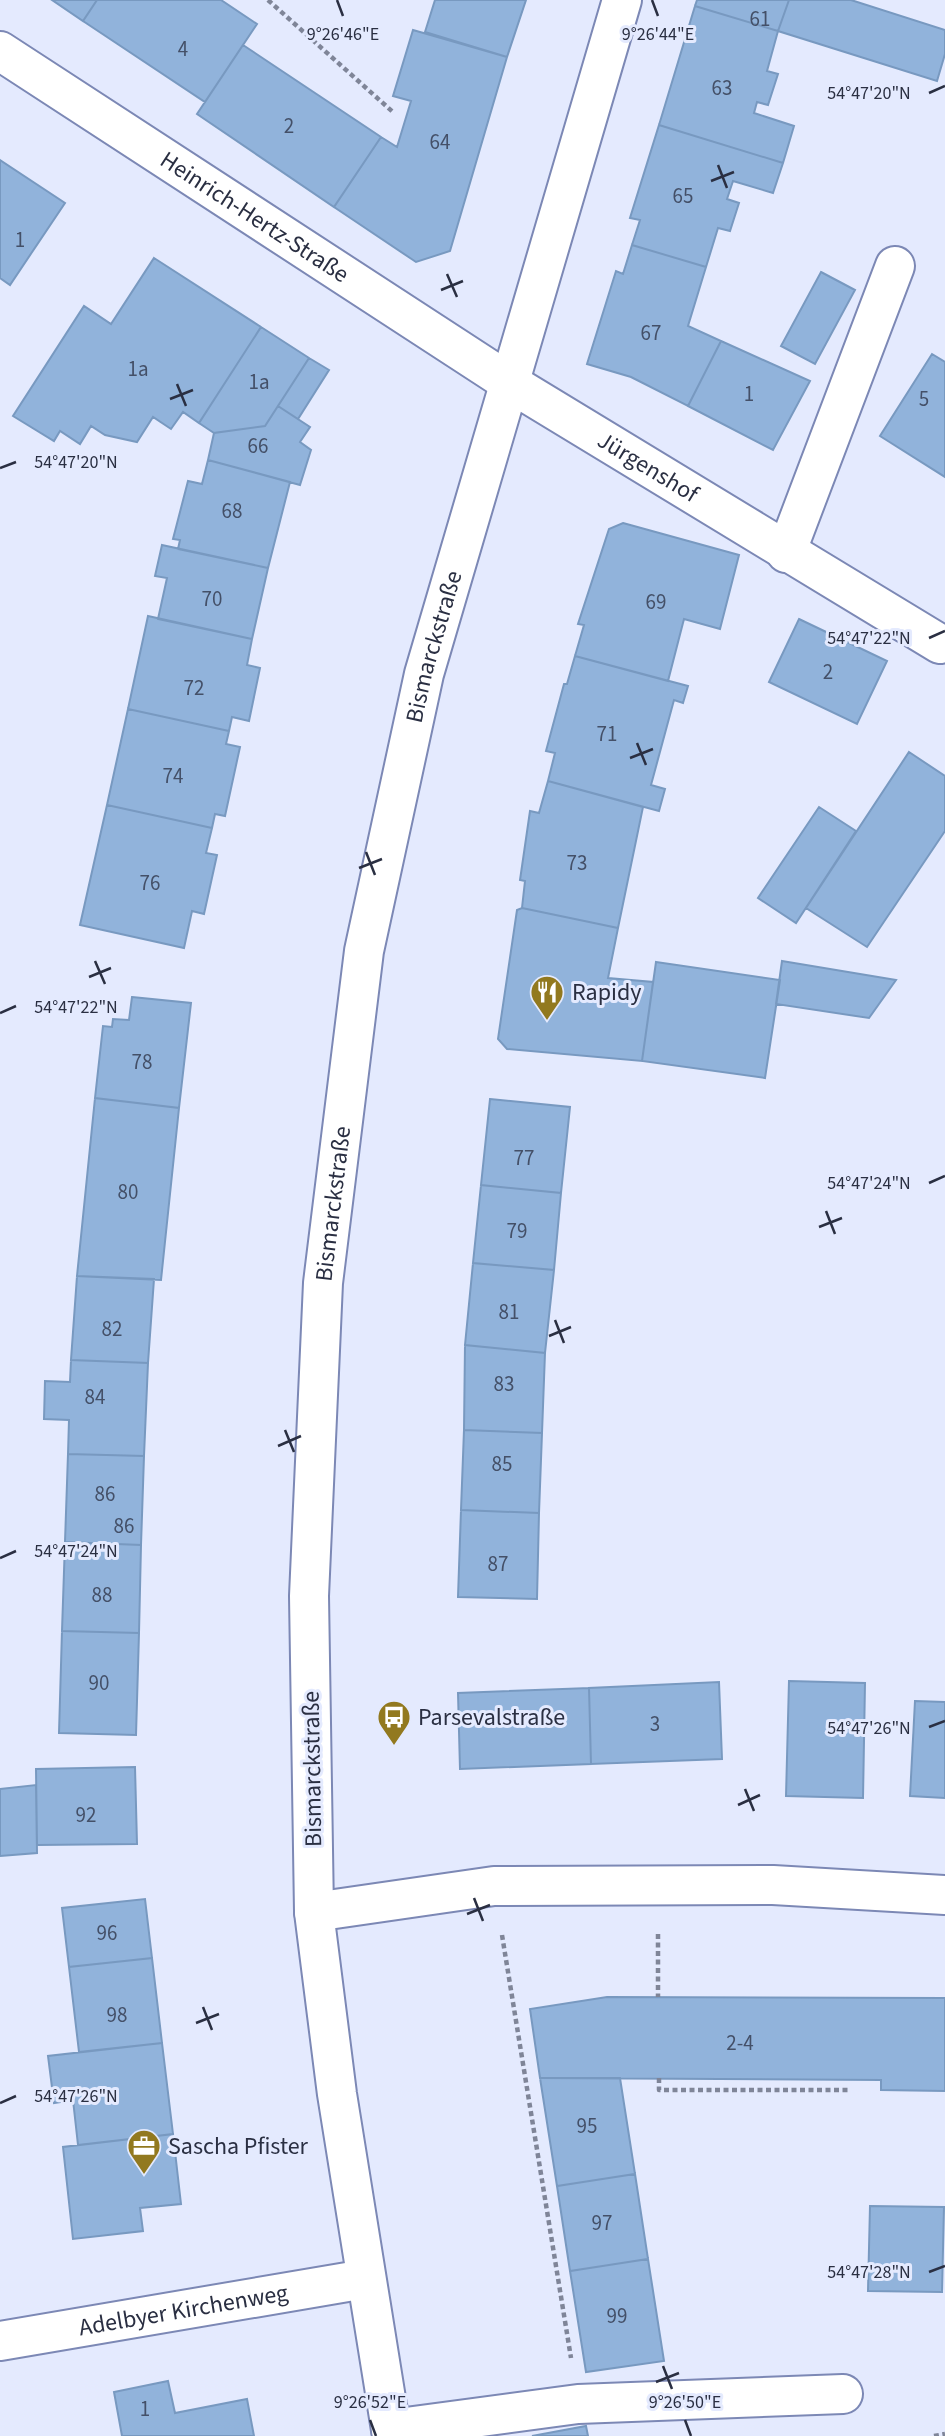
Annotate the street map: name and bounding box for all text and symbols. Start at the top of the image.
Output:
house number: 61 [750,4,770,34]
text: 9°26'46"E [307,22,379,47]
text: 9°26'44"E [622,22,694,47]
house number: 4 [178,34,188,64]
house number: 63 [712,73,732,103]
text: 54°47'20"N [827,81,911,106]
house number: 2 [284,111,294,141]
house number: 64 [430,127,450,157]
street label: Heinrich-Hertz-Straße [153,143,356,292]
house number: 65 [673,181,693,211]
house number: 1 [15,225,25,255]
house number: 67 [641,318,661,348]
house number: 1a [127,354,149,384]
house number: 1a [248,367,270,397]
house number: 1 [744,379,754,409]
house number: 5 [919,384,929,414]
street label: Jürgenshof [591,423,706,512]
house number: 66 [248,431,268,461]
text: 54°47'20"N [34,450,118,475]
house number: 68 [222,496,242,526]
street label: Bismarckstraße [397,567,471,726]
house number: 70 [202,584,222,614]
house number: 69 [646,587,666,617]
text: 54°47'22"N [827,626,911,651]
house number: 2 [823,657,833,687]
house number: 72 [184,673,204,703]
house number: 71 [597,719,617,749]
house number: 74 [163,761,183,791]
house number: 73 [567,848,587,878]
house number: 76 [140,868,160,898]
restaurant icon: Rapidy [528,973,566,1022]
place label: Rapidy [572,975,641,1010]
text: 54°47'22"N [34,995,118,1020]
house number: 78 [132,1047,152,1077]
street label: Bismarckstraße [306,1124,360,1284]
house number: 77 [514,1143,534,1173]
text: 54°47'24"N [827,1171,911,1196]
house number: 80 [118,1177,138,1207]
house number: 79 [507,1216,527,1246]
house number: 81 [499,1297,519,1327]
house number: 82 [102,1314,122,1344]
house number: 83 [494,1369,514,1399]
house number: 84 [85,1382,105,1412]
house number: 85 [492,1449,512,1479]
house number: 86 [95,1479,115,1509]
house number: 86 [114,1511,134,1541]
text: 54°47'24"N [34,1539,118,1564]
house number: 87 [488,1549,508,1579]
house number: 88 [92,1580,112,1610]
house number: 90 [89,1668,109,1698]
street label: Bismarckstraße [294,1691,331,1847]
bus stop icon: Parsevalstraße [375,1698,413,1747]
place label: Parsevalstraße [418,1700,565,1735]
house number: 3 [650,1709,660,1739]
text: 54°47'26"N [827,1716,911,1741]
house number: 92 [76,1800,96,1830]
house number: 96 [97,1918,117,1948]
house number: 98 [107,2000,127,2030]
house number: 2-4 [726,2028,754,2058]
text: 54°47'26"N [34,2084,118,2109]
house number: 95 [577,2111,597,2141]
office icon: Sascha Pfister [125,2127,163,2176]
place label: Sascha Pfister [168,2129,309,2164]
house number: 97 [592,2208,612,2238]
text: 54°47'28"N [827,2260,911,2285]
street label: Adelbyer Kirchenweg [76,2275,291,2345]
house number: 99 [607,2301,627,2331]
text: 9°26'52"E [334,2390,406,2415]
text: 9°26'50"E [649,2390,721,2415]
house number: 1 [140,2394,150,2424]

